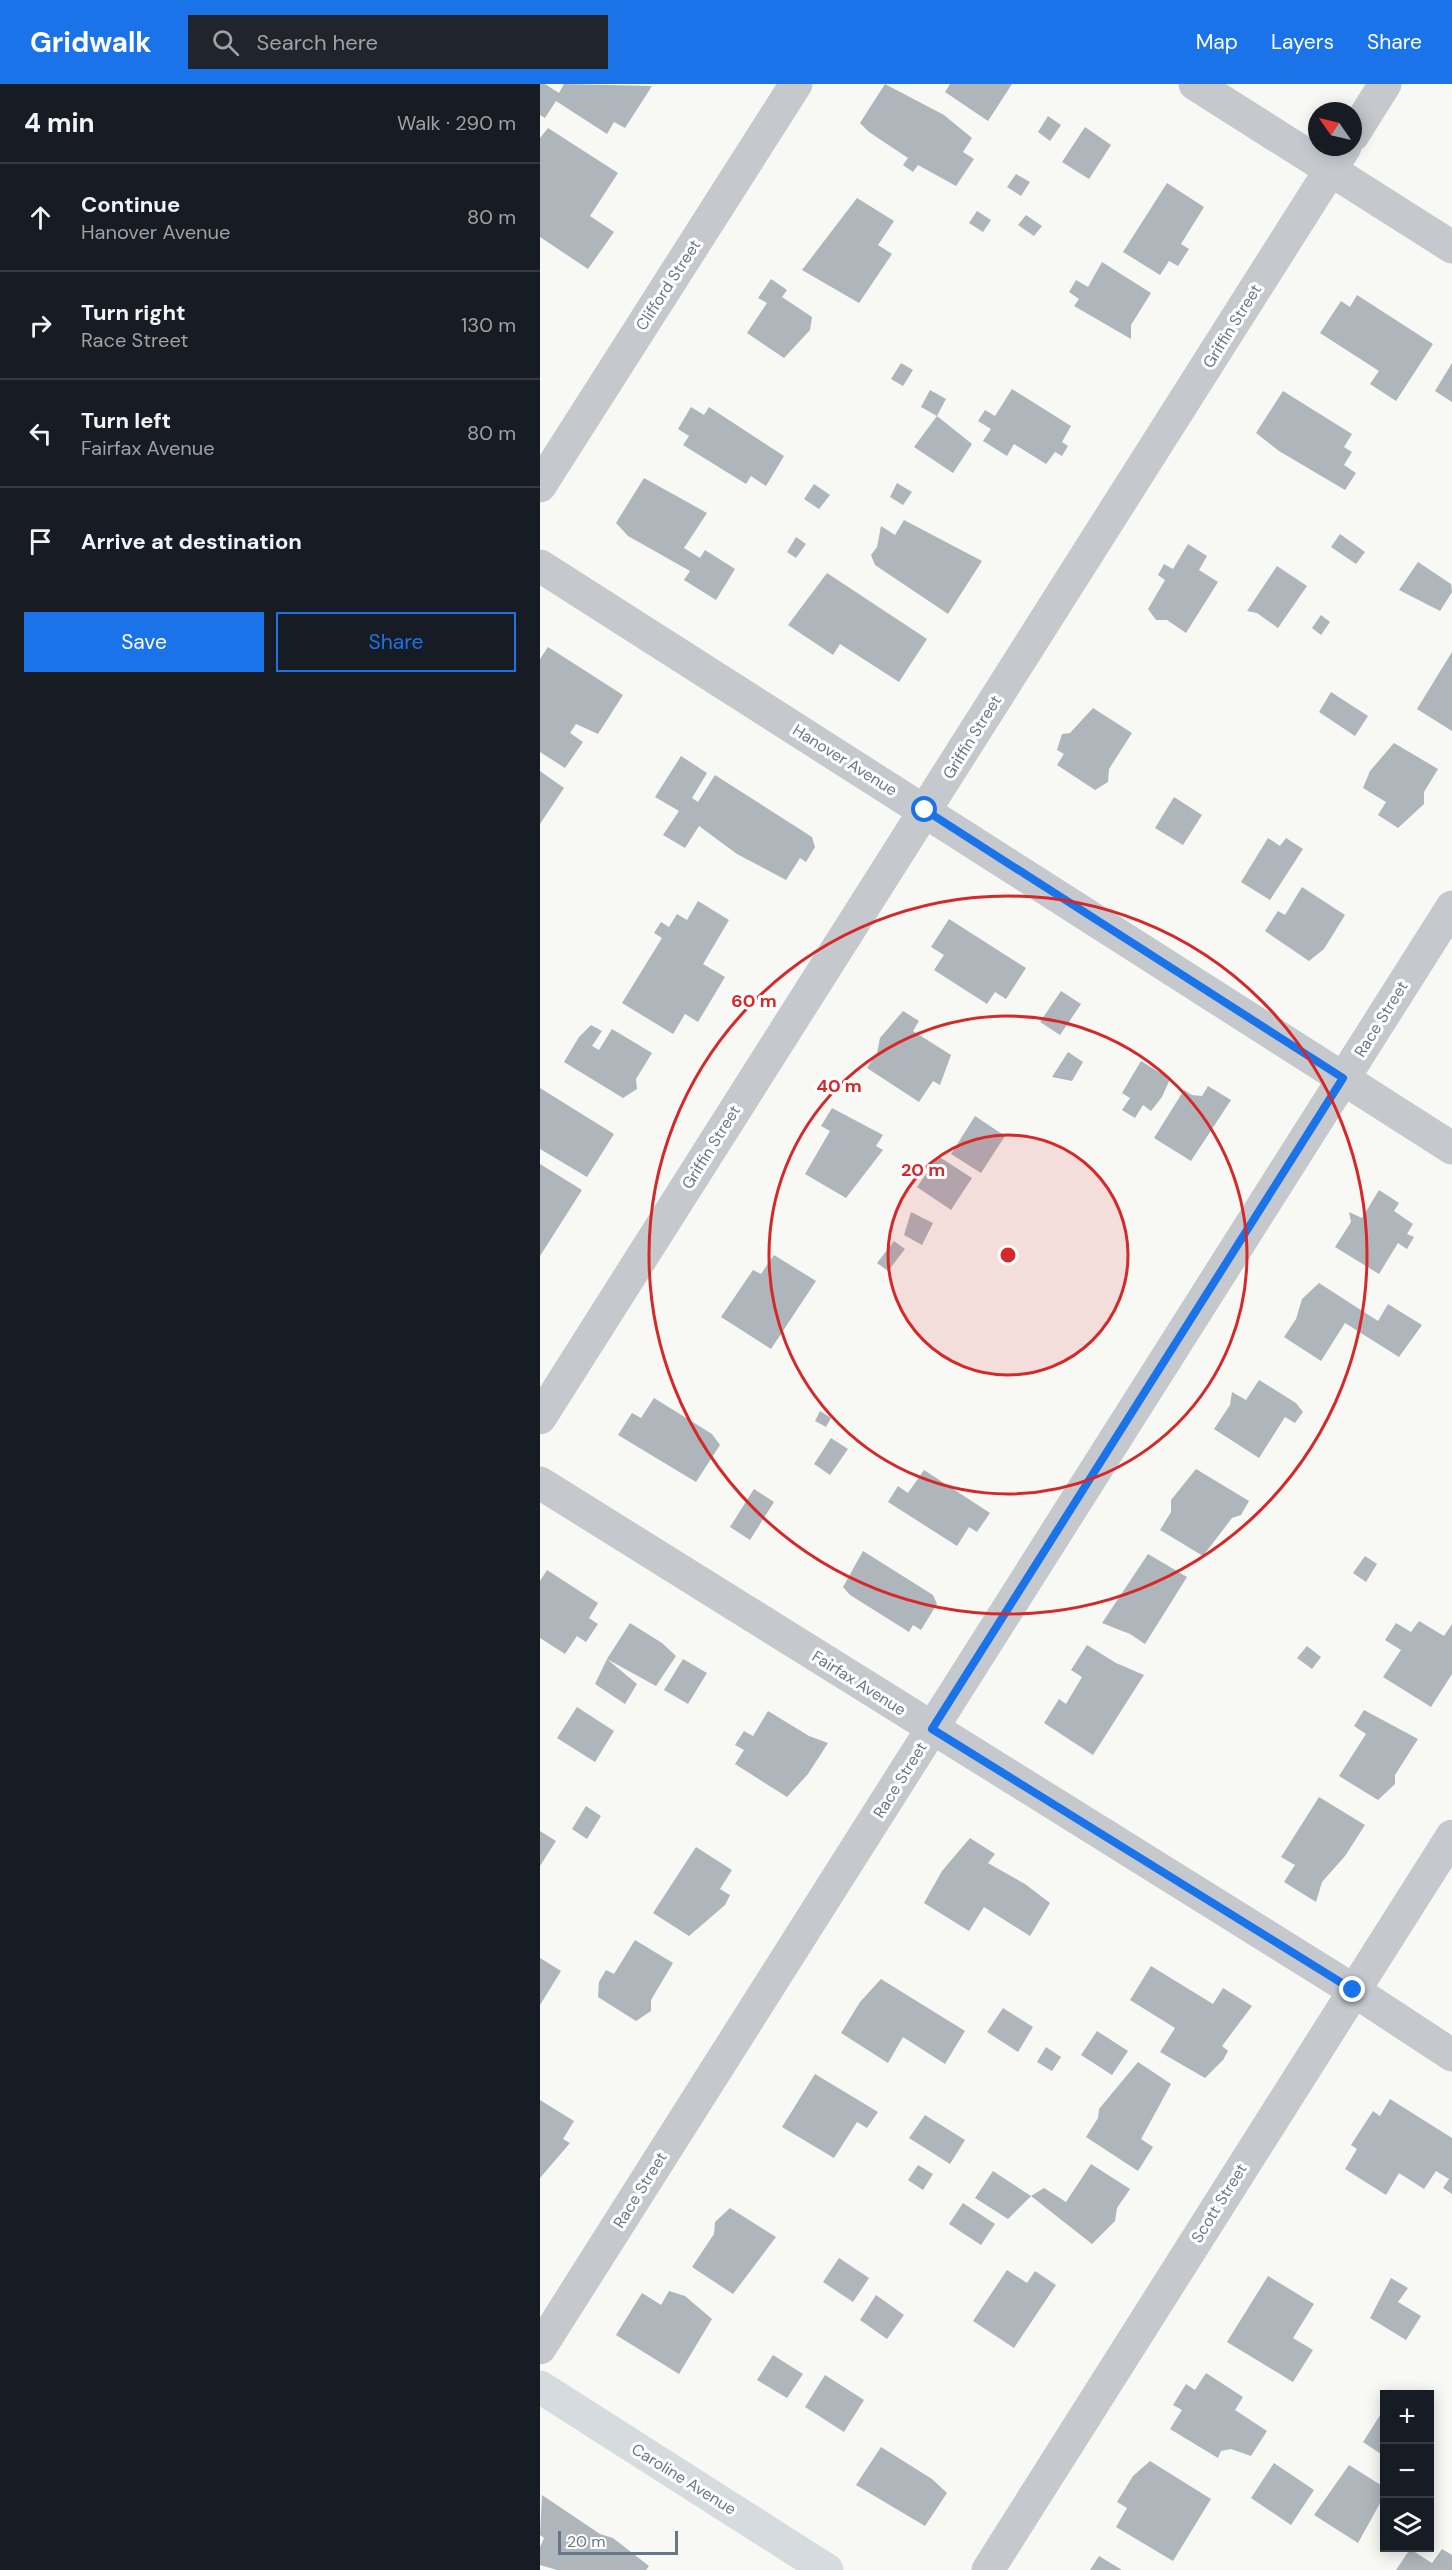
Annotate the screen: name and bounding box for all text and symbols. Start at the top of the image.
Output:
search box [188,15,608,69]
text: Gridwalk [30,24,152,61]
icon: search [209,26,242,59]
text: Search here [257,28,378,57]
text: Map [1196,28,1238,56]
text: Layers [1271,28,1334,56]
text: Share [1367,28,1422,56]
north arrow [1308,102,1362,156]
text: 4 min [24,106,95,140]
text: Walk · 290 m [397,110,516,136]
text: Continue [81,190,180,219]
icon: ahead [24,201,57,234]
text: 80 m [467,204,516,230]
text: Hanover Avenue [81,219,230,245]
street label: Clifford Street [631,236,705,334]
street label: Griffin Street [1198,280,1266,372]
text: Turn right [81,298,186,327]
icon: right [24,309,57,342]
text: 130 m [461,312,516,338]
text: Race Street [81,327,188,353]
text: Turn left [81,406,171,435]
icon: left [24,417,57,450]
text: 80 m [467,420,516,446]
text: Fairfax Avenue [81,435,215,461]
icon: arrive [24,525,57,558]
text: Arrive at destination [81,527,302,556]
button: Save [24,612,264,672]
button: Share [276,612,516,672]
street label: Griffin Street [938,691,1006,783]
street label: Hanover Avenue [789,719,901,801]
route start [911,796,937,822]
street label: Race Street [1349,977,1413,1061]
text: 60 m [731,989,777,1013]
text: 40 m [816,1074,862,1098]
street label: Griffin Street [677,1101,745,1193]
text: 20 m [901,1158,945,1182]
centre of rings [998,1245,1018,1265]
street label: Fairfax Avenue [808,1646,910,1720]
street label: Race Street [868,1738,932,1822]
route end [1339,1976,1365,2002]
street label: Race Street [608,2148,672,2232]
street label: Scott Street [1186,2159,1252,2247]
map controls [1380,2390,1434,2552]
button: + [1380,2390,1434,2444]
street label: Caroline Avenue [628,2438,740,2520]
button: − [1380,2444,1434,2498]
button: layers [1380,2498,1434,2552]
scale bar [558,2528,678,2556]
text: 20 m [567,2531,606,2552]

